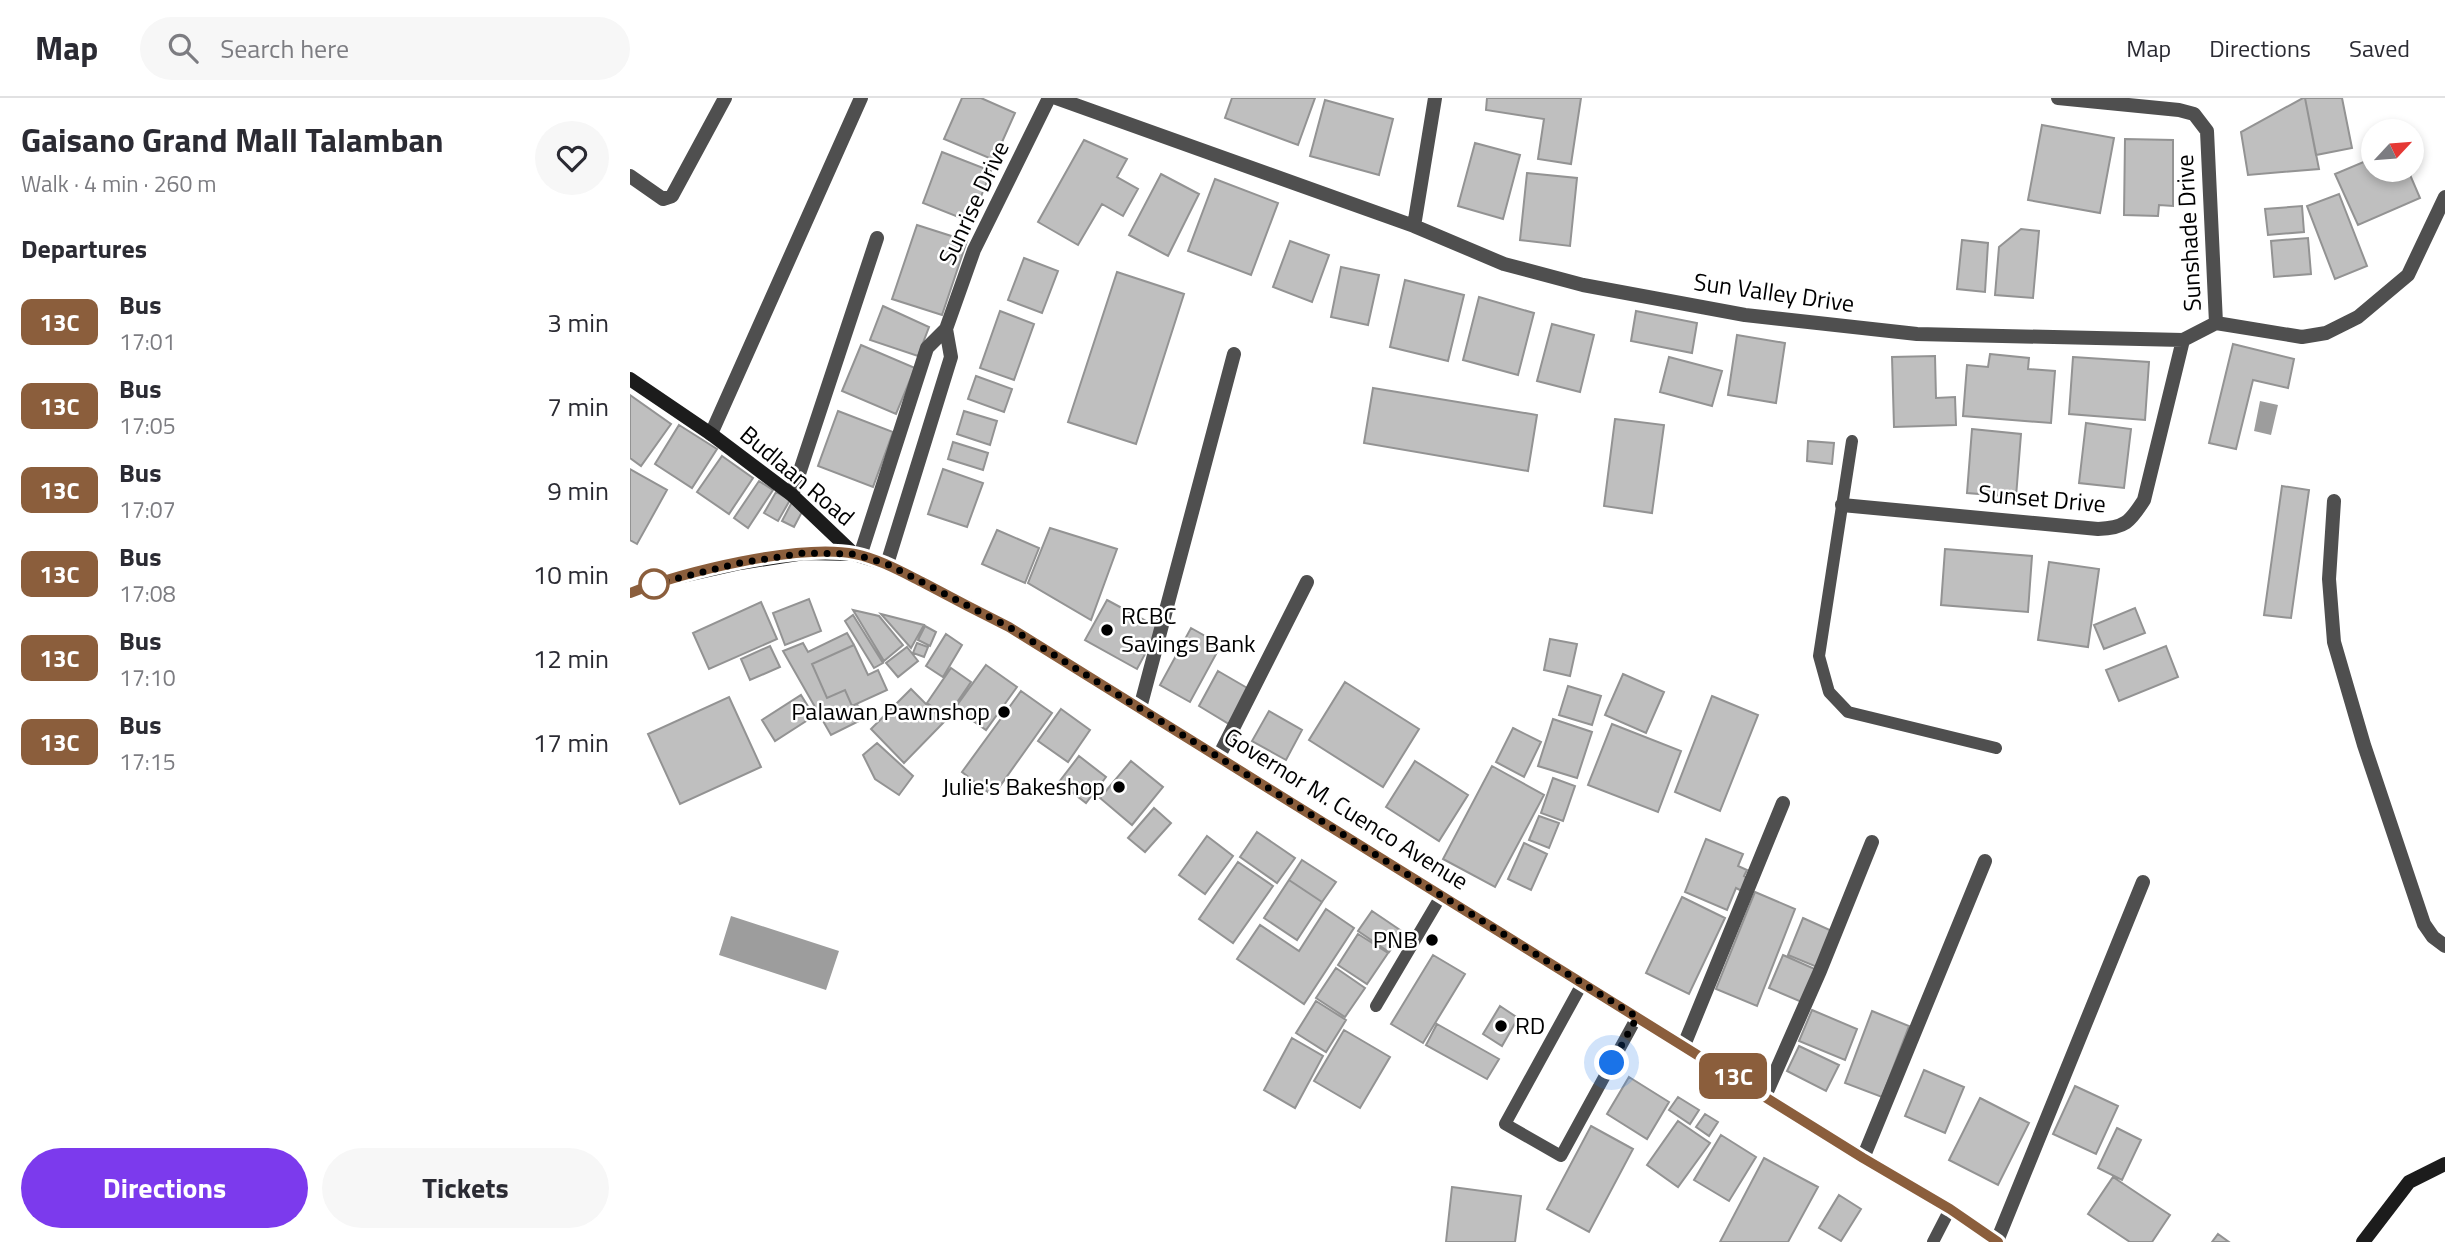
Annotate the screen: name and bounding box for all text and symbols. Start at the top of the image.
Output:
search box [140,17,630,80]
text: Map [35,23,98,73]
icon: search [164,29,202,67]
text: Search here [220,29,349,68]
text: Map [2126,30,2171,66]
text: Directions [2209,30,2311,66]
text: Saved [2349,30,2410,66]
text: Gaisano Grand Mall Talamban [21,115,444,165]
north arrow [2361,119,2424,182]
map controls [2361,119,2424,182]
button: heart [535,121,609,195]
street label: Sunrise Drive [929,135,1018,271]
street label: Sunshade Drive [2166,154,2210,313]
text: Walk · 4 min · 260 m [21,166,217,201]
text: Departures [21,229,147,268]
street label: Sun Valley Drive [1692,263,1857,321]
text: Bus [119,285,161,324]
text: 3 min [547,303,609,342]
text: 13C [40,304,79,340]
text: 17:01 [119,324,176,359]
text: Bus [119,369,161,408]
text: 7 min [547,387,609,426]
text: 13C [40,388,79,424]
text: 17:05 [119,408,176,443]
street label: Budlaan Road [732,416,863,534]
text: Bus [119,453,161,492]
text: 9 min [547,471,609,510]
text: 13C [40,472,79,508]
street label: Sunset Drive [1977,474,2107,522]
text: 17:07 [119,492,176,527]
text: Bus [119,537,161,576]
text: 10 min [533,555,609,594]
text: 13C [40,556,79,592]
unlabelled marker [639,569,669,599]
text: 17:08 [119,576,176,611]
place label: RCBC Savings Bank [1121,597,1256,661]
text: Bus [119,621,161,660]
marker: RCBC Savings Bank [1099,622,1115,638]
text: 12 min [533,639,609,678]
text: 13C [40,640,79,676]
text: 17:10 [119,660,176,695]
place label: Palawan Pawnshop [791,693,990,729]
marker: Palawan Pawnshop [996,704,1012,720]
text: Bus [119,705,161,744]
street label: Governor M. Cuenco Avenue [1217,718,1476,898]
text: 17 min [533,723,609,762]
text: 13C [40,724,79,760]
text: 17:15 [119,744,176,779]
place label: Julie's Bakeshop [942,768,1105,804]
marker: Julie's Bakeshop [1111,779,1127,795]
place label: PNB [1373,921,1418,957]
marker: PNB [1424,932,1440,948]
place label: RD [1515,1007,1545,1043]
marker: RD [1493,1018,1509,1034]
your location [1594,1045,1629,1080]
line badge: 13C [1693,1053,1773,1099]
text: 13C [1713,1058,1753,1094]
button: Directions [21,1148,308,1228]
button: Tickets [322,1148,609,1228]

